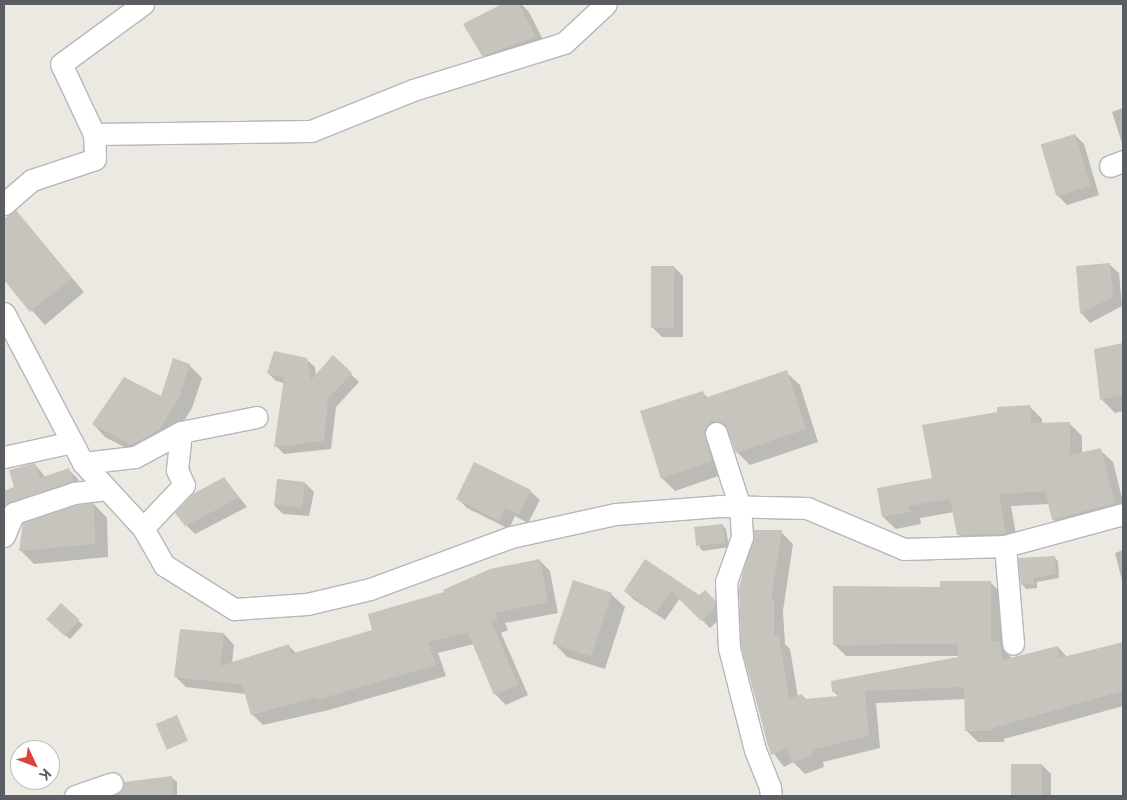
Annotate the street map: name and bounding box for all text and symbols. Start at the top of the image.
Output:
north arrow [10,740,60,790]
text: K [36,765,55,784]

